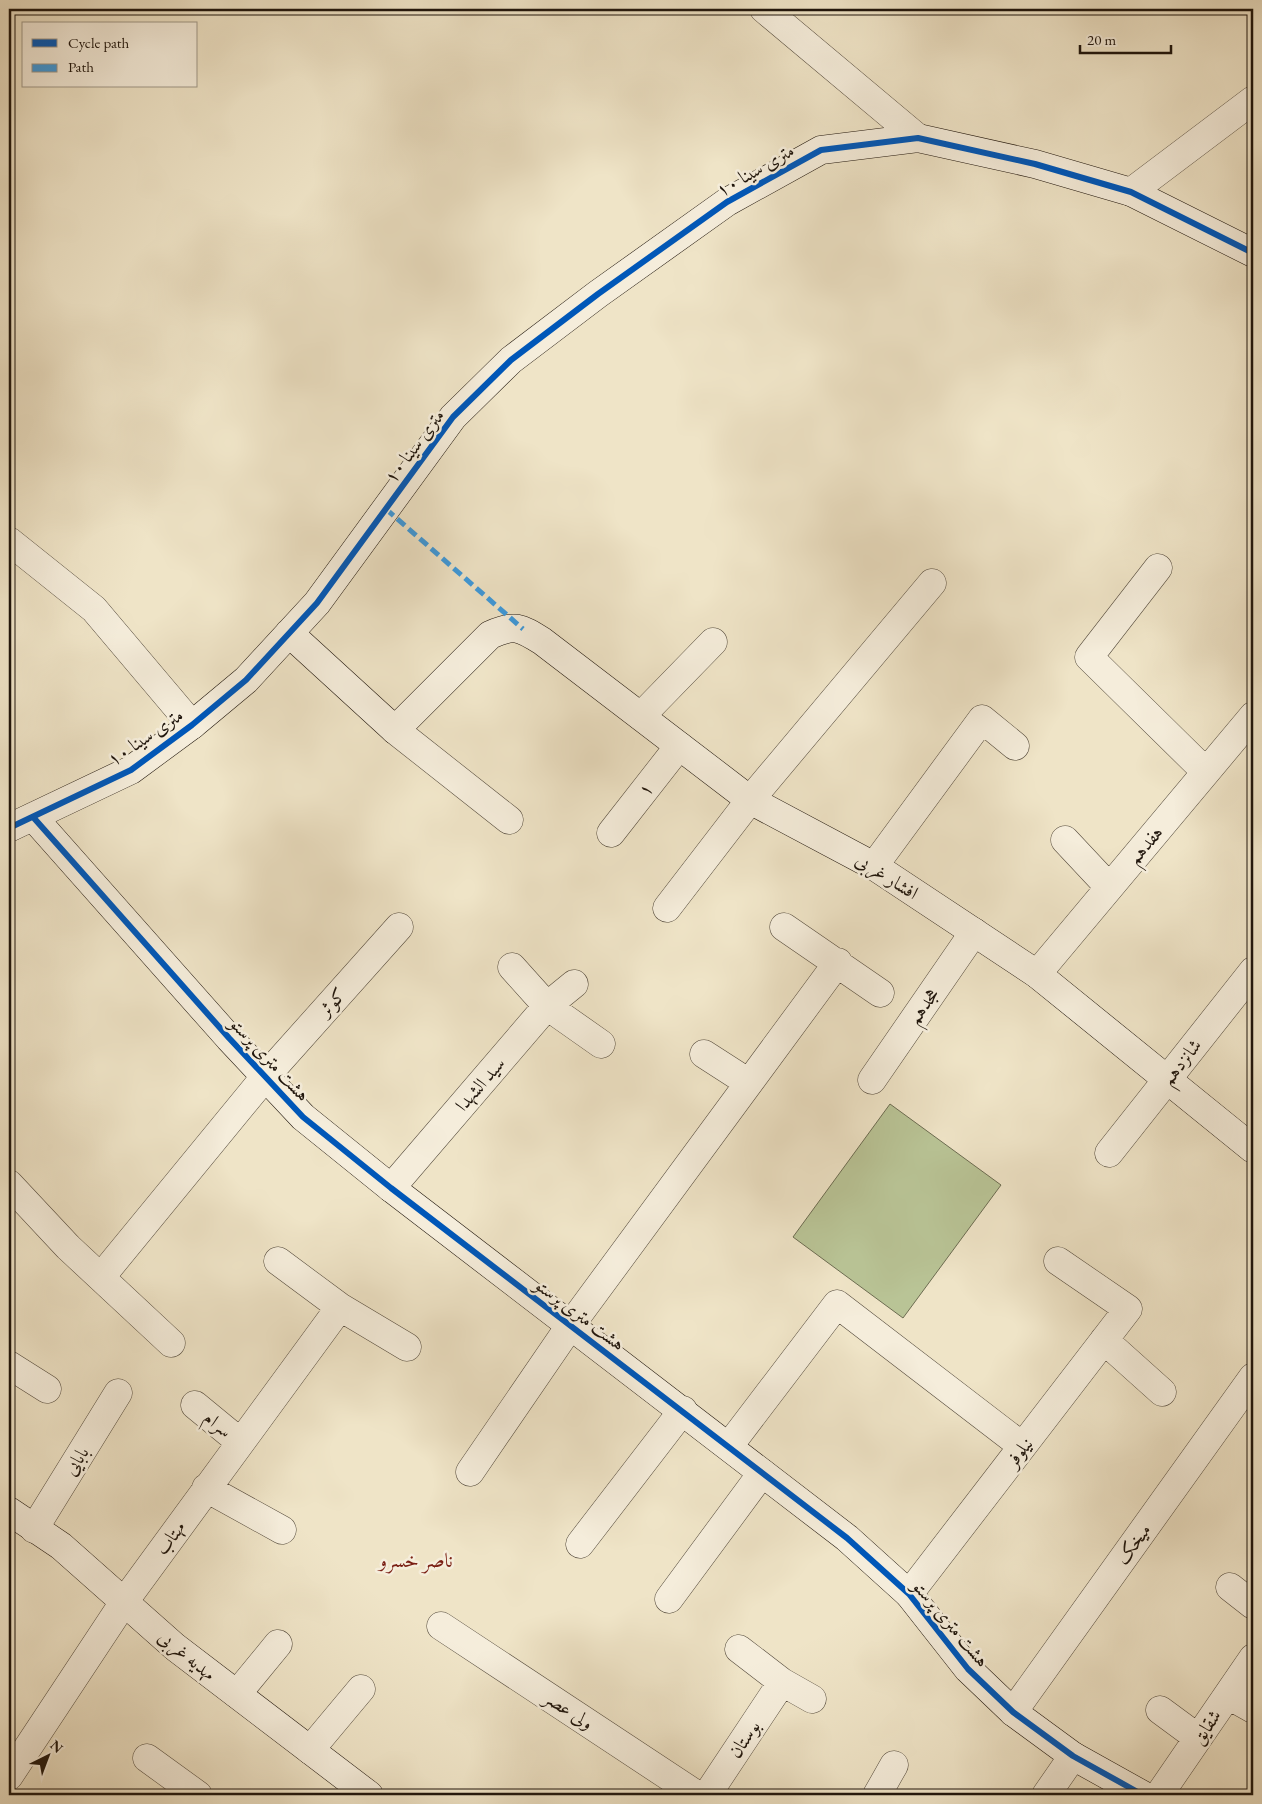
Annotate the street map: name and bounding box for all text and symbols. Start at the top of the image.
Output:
legend [22,22,198,88]
scale bar [1080,22,1171,54]
text: 20 m [1087,30,1116,49]
text: Cycle path [68,33,130,52]
text: Path [68,57,94,76]
street label: ۱۰ متری سینا [711,138,799,202]
street label: ۱۰ متری سینا [378,404,450,488]
street label: ۱۰ متری سینا [102,702,188,772]
street label: ۱ [632,777,658,801]
street label: هفدهم [1122,820,1173,873]
street label: افشار غربی [850,847,923,907]
street label: کوثر [311,982,352,1023]
street label: هجدهم [901,983,950,1033]
street label: هشت متری پرستو [223,1010,316,1107]
street label: شانزدهم [1155,1034,1212,1094]
street label: سید الشهدا [449,1051,511,1117]
street label: هشت متری پرستو [528,1271,630,1356]
street label: سرام [196,1405,237,1446]
street label: نیلوفر [998,1432,1039,1474]
street label: بابایی [57,1442,95,1481]
street label: مهتاب [149,1516,191,1560]
street label: میخک [1110,1518,1156,1570]
district label: ناصر خسرو [377,1547,453,1574]
street label: هشت متری پرستو [906,1572,995,1672]
street label: مهدیه غربی [152,1624,221,1687]
street label: ولی عصر [538,1684,599,1735]
street label: شقایق [1185,1704,1227,1750]
street label: بوستان [722,1715,766,1763]
north arrow [22,1732,72,1782]
text: N [46,1736,67,1757]

